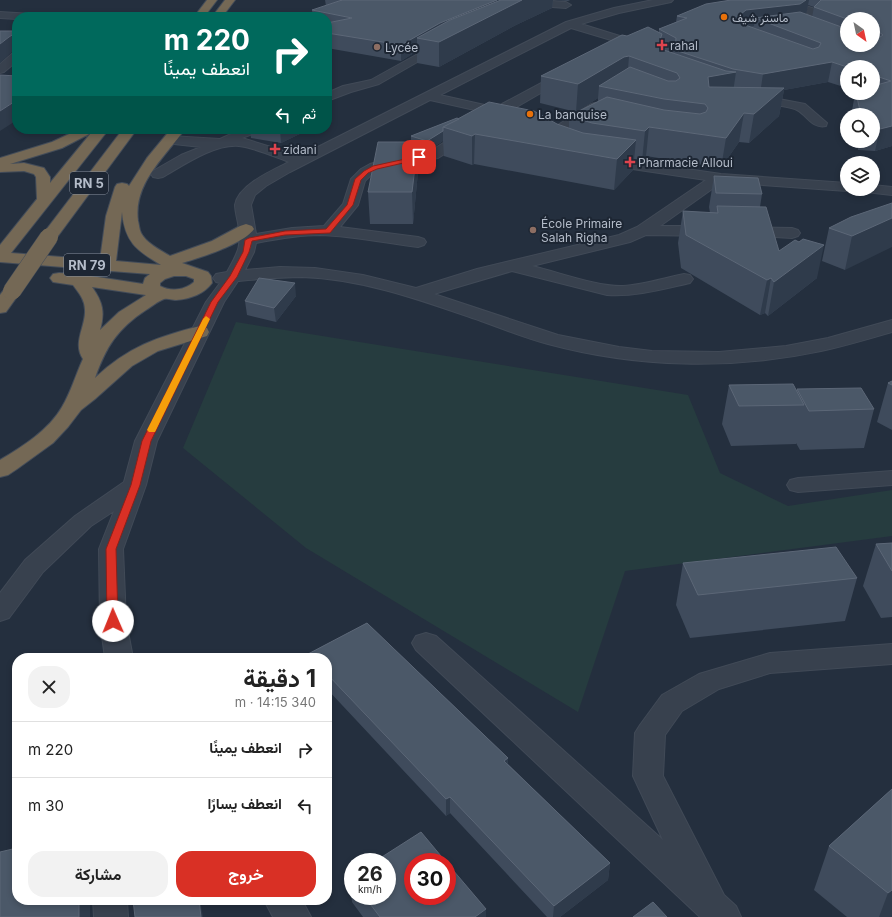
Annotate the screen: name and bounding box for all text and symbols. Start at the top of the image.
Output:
place label: ماستر شيف [732,10,788,26]
marker: ماستر شيف [719,12,729,22]
north arrow [840,12,880,52]
map controls [840,12,880,196]
text: 220 m [164,23,250,57]
icon: right [264,28,316,80]
place label: rahal [670,38,698,53]
place label: Lycée [385,40,418,55]
marker: rahal [657,40,667,50]
marker: Lycée [372,42,382,52]
text: انعطف يمينًا [163,58,250,79]
button: sound [840,60,880,100]
icon: left [272,104,294,126]
text: ثم [302,104,316,123]
place label: La banquise [538,107,607,122]
button: search [840,108,880,148]
marker: La banquise [525,109,535,119]
pin [402,140,436,174]
place label: zidani [283,142,317,157]
marker: zidani [270,144,280,154]
icon: arrive [408,146,430,168]
place label: Pharmacie Alloui [638,155,733,170]
button: layers [840,156,880,196]
marker: Pharmacie Alloui [625,157,635,167]
road number: RN 5 [70,172,108,194]
place label: École Primaire Salah Righa [541,216,622,245]
marker: École Primaire Salah Righa [528,225,538,235]
road number: RN 79 [64,254,110,276]
position arrow [92,600,134,642]
text: 1 دقيقة [243,664,316,693]
button: close [28,666,70,708]
text: 340 m · 14:15 [235,694,316,710]
text: انعطف يمينًا [209,738,282,757]
icon: right [294,739,316,761]
text: 220 m [28,740,73,759]
text: انعطف يسارًا [207,794,282,813]
icon: left [294,795,316,817]
text: 30 m [28,796,64,815]
button: مشاركة [28,851,168,897]
button: خروج [176,851,316,897]
speed limit sign: 30 [404,853,456,905]
text: 26 [357,862,383,886]
text: km/h [358,883,382,895]

